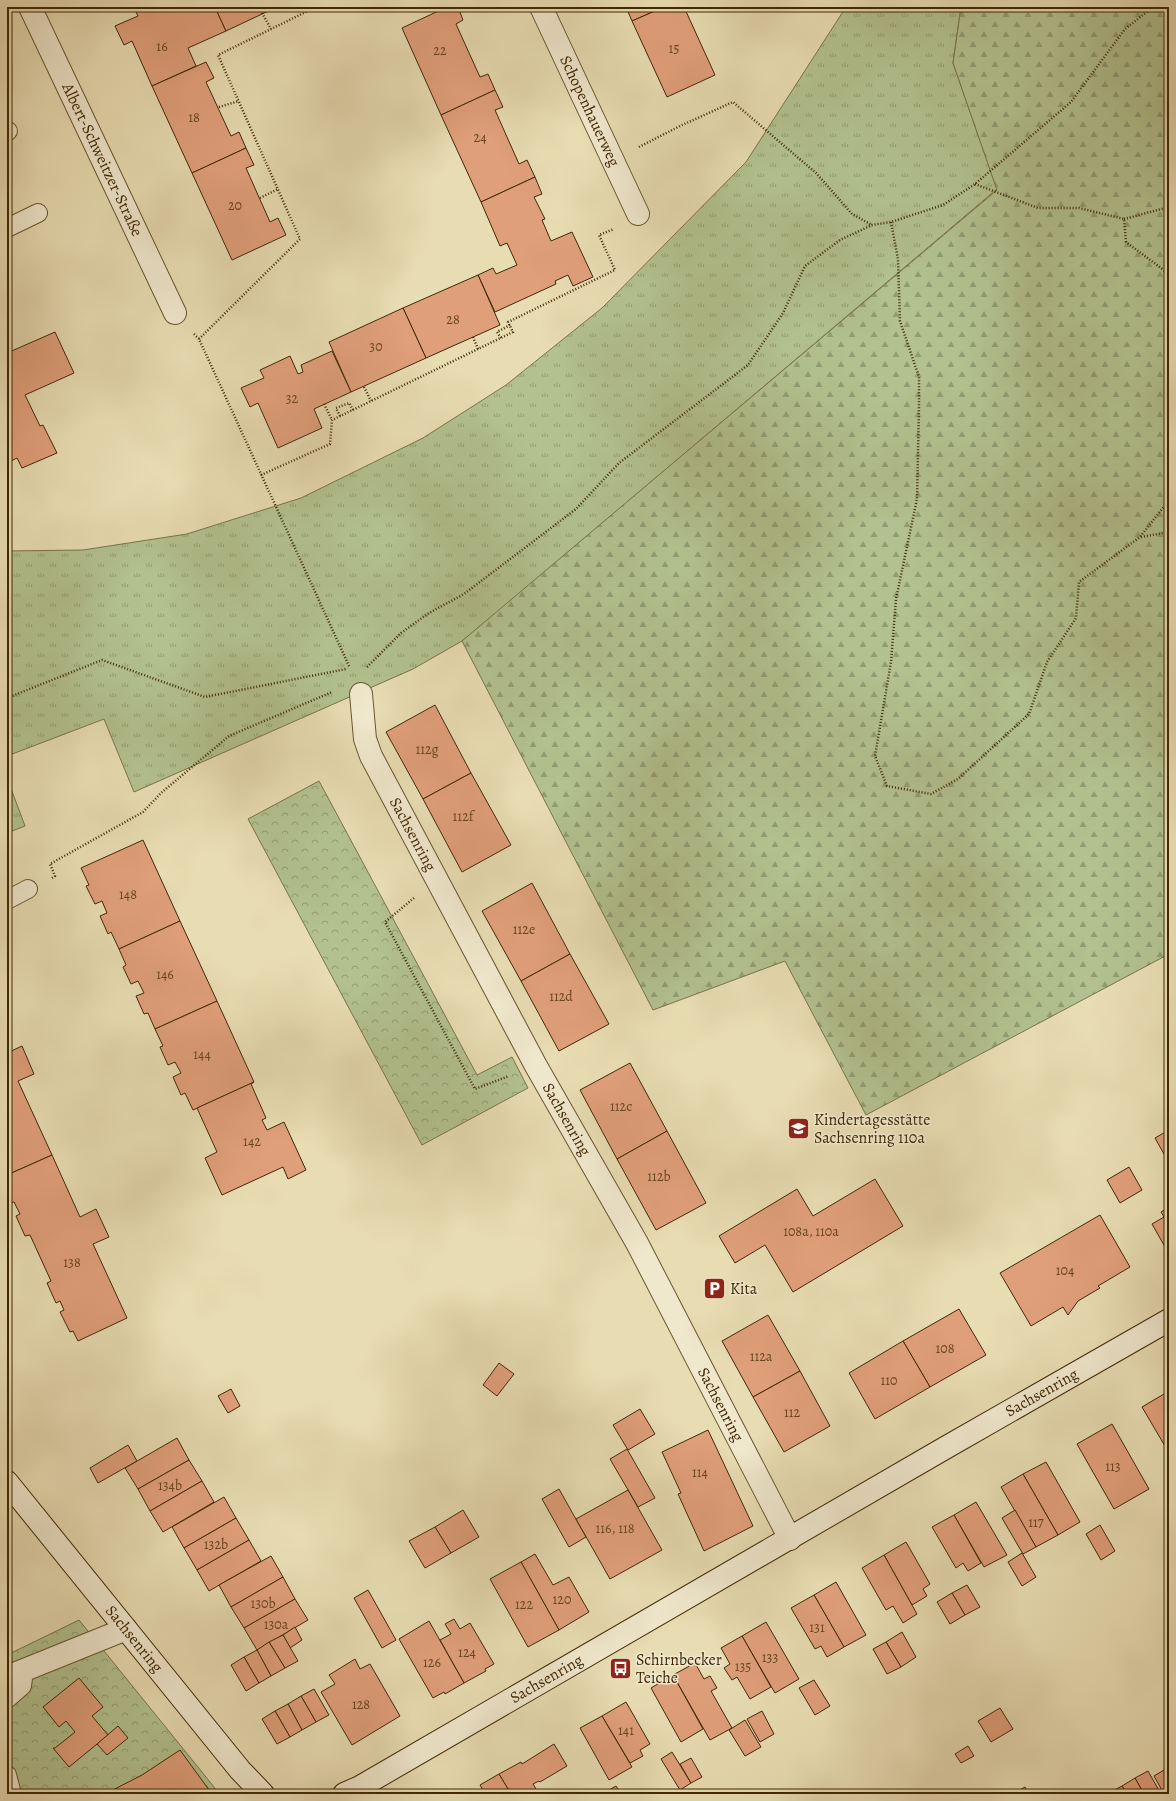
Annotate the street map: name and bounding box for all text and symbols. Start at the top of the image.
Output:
house number: 16 [156,37,168,56]
house number: 15 [669,39,679,58]
house number: 22 [433,41,447,60]
street label: Schopenhauerweg [554,52,625,170]
street label: Albert-Schweitzer-Straße [56,79,148,240]
house number: 18 [188,108,200,127]
house number: 24 [474,128,487,147]
house number: 20 [228,196,242,215]
house number: 28 [446,310,460,329]
house number: 30 [369,337,383,356]
house number: 32 [286,389,299,408]
house number: 112g [415,740,439,759]
street label: Sachsenring [384,794,441,875]
house number: 112f [453,807,476,826]
house number: 148 [119,885,137,904]
house number: 112e [513,920,535,939]
house number: 146 [156,965,174,984]
house number: 112d [549,987,573,1006]
house number: 144 [193,1045,211,1064]
street label: Sachsenring [537,1079,596,1160]
house number: 112c [610,1097,632,1116]
place label: Kindertagesstätte Sachsenring 110a [814,1109,930,1149]
school or university icon: Kindertagesstätte Sachsenring 110a [785,1116,811,1142]
house number: 142 [243,1132,261,1151]
house number: 112b [647,1167,671,1186]
house number: 108a, 110a [783,1222,839,1241]
house number: 138 [63,1253,81,1272]
house number: 104 [1056,1261,1074,1280]
parking icon: Kita [702,1276,728,1302]
place label: Kita [730,1278,758,1300]
house number: 108 [935,1339,955,1358]
house number: 112a [750,1347,773,1366]
street label: Sachsenring [1001,1363,1082,1422]
street label: Sachsenring [692,1364,749,1445]
house number: 110 [880,1371,898,1390]
house number: 112 [784,1403,800,1422]
house number: 113 [1105,1457,1121,1476]
house number: 114 [692,1463,708,1482]
house number: 134b [158,1476,182,1495]
house number: 117 [1028,1513,1044,1532]
house number: 116, 118 [595,1519,635,1538]
house number: 132b [204,1535,228,1554]
house number: 120 [553,1590,571,1609]
house number: 130b [250,1594,276,1613]
house number: 122 [515,1595,533,1614]
street label: Sachsenring [100,1601,168,1677]
house number: 130a [264,1615,289,1634]
house number: 131 [809,1618,825,1637]
house number: 124 [458,1643,476,1662]
house number: 133 [762,1648,778,1667]
street label: Sachsenring [506,1649,587,1709]
place label: Schirnbecker Teiche [636,1649,722,1689]
house number: 126 [423,1653,441,1672]
bus stop icon: Schirnbecker Teiche [608,1656,634,1682]
house number: 135 [735,1657,751,1676]
house number: 128 [352,1695,370,1714]
house number: 141 [618,1721,634,1740]

